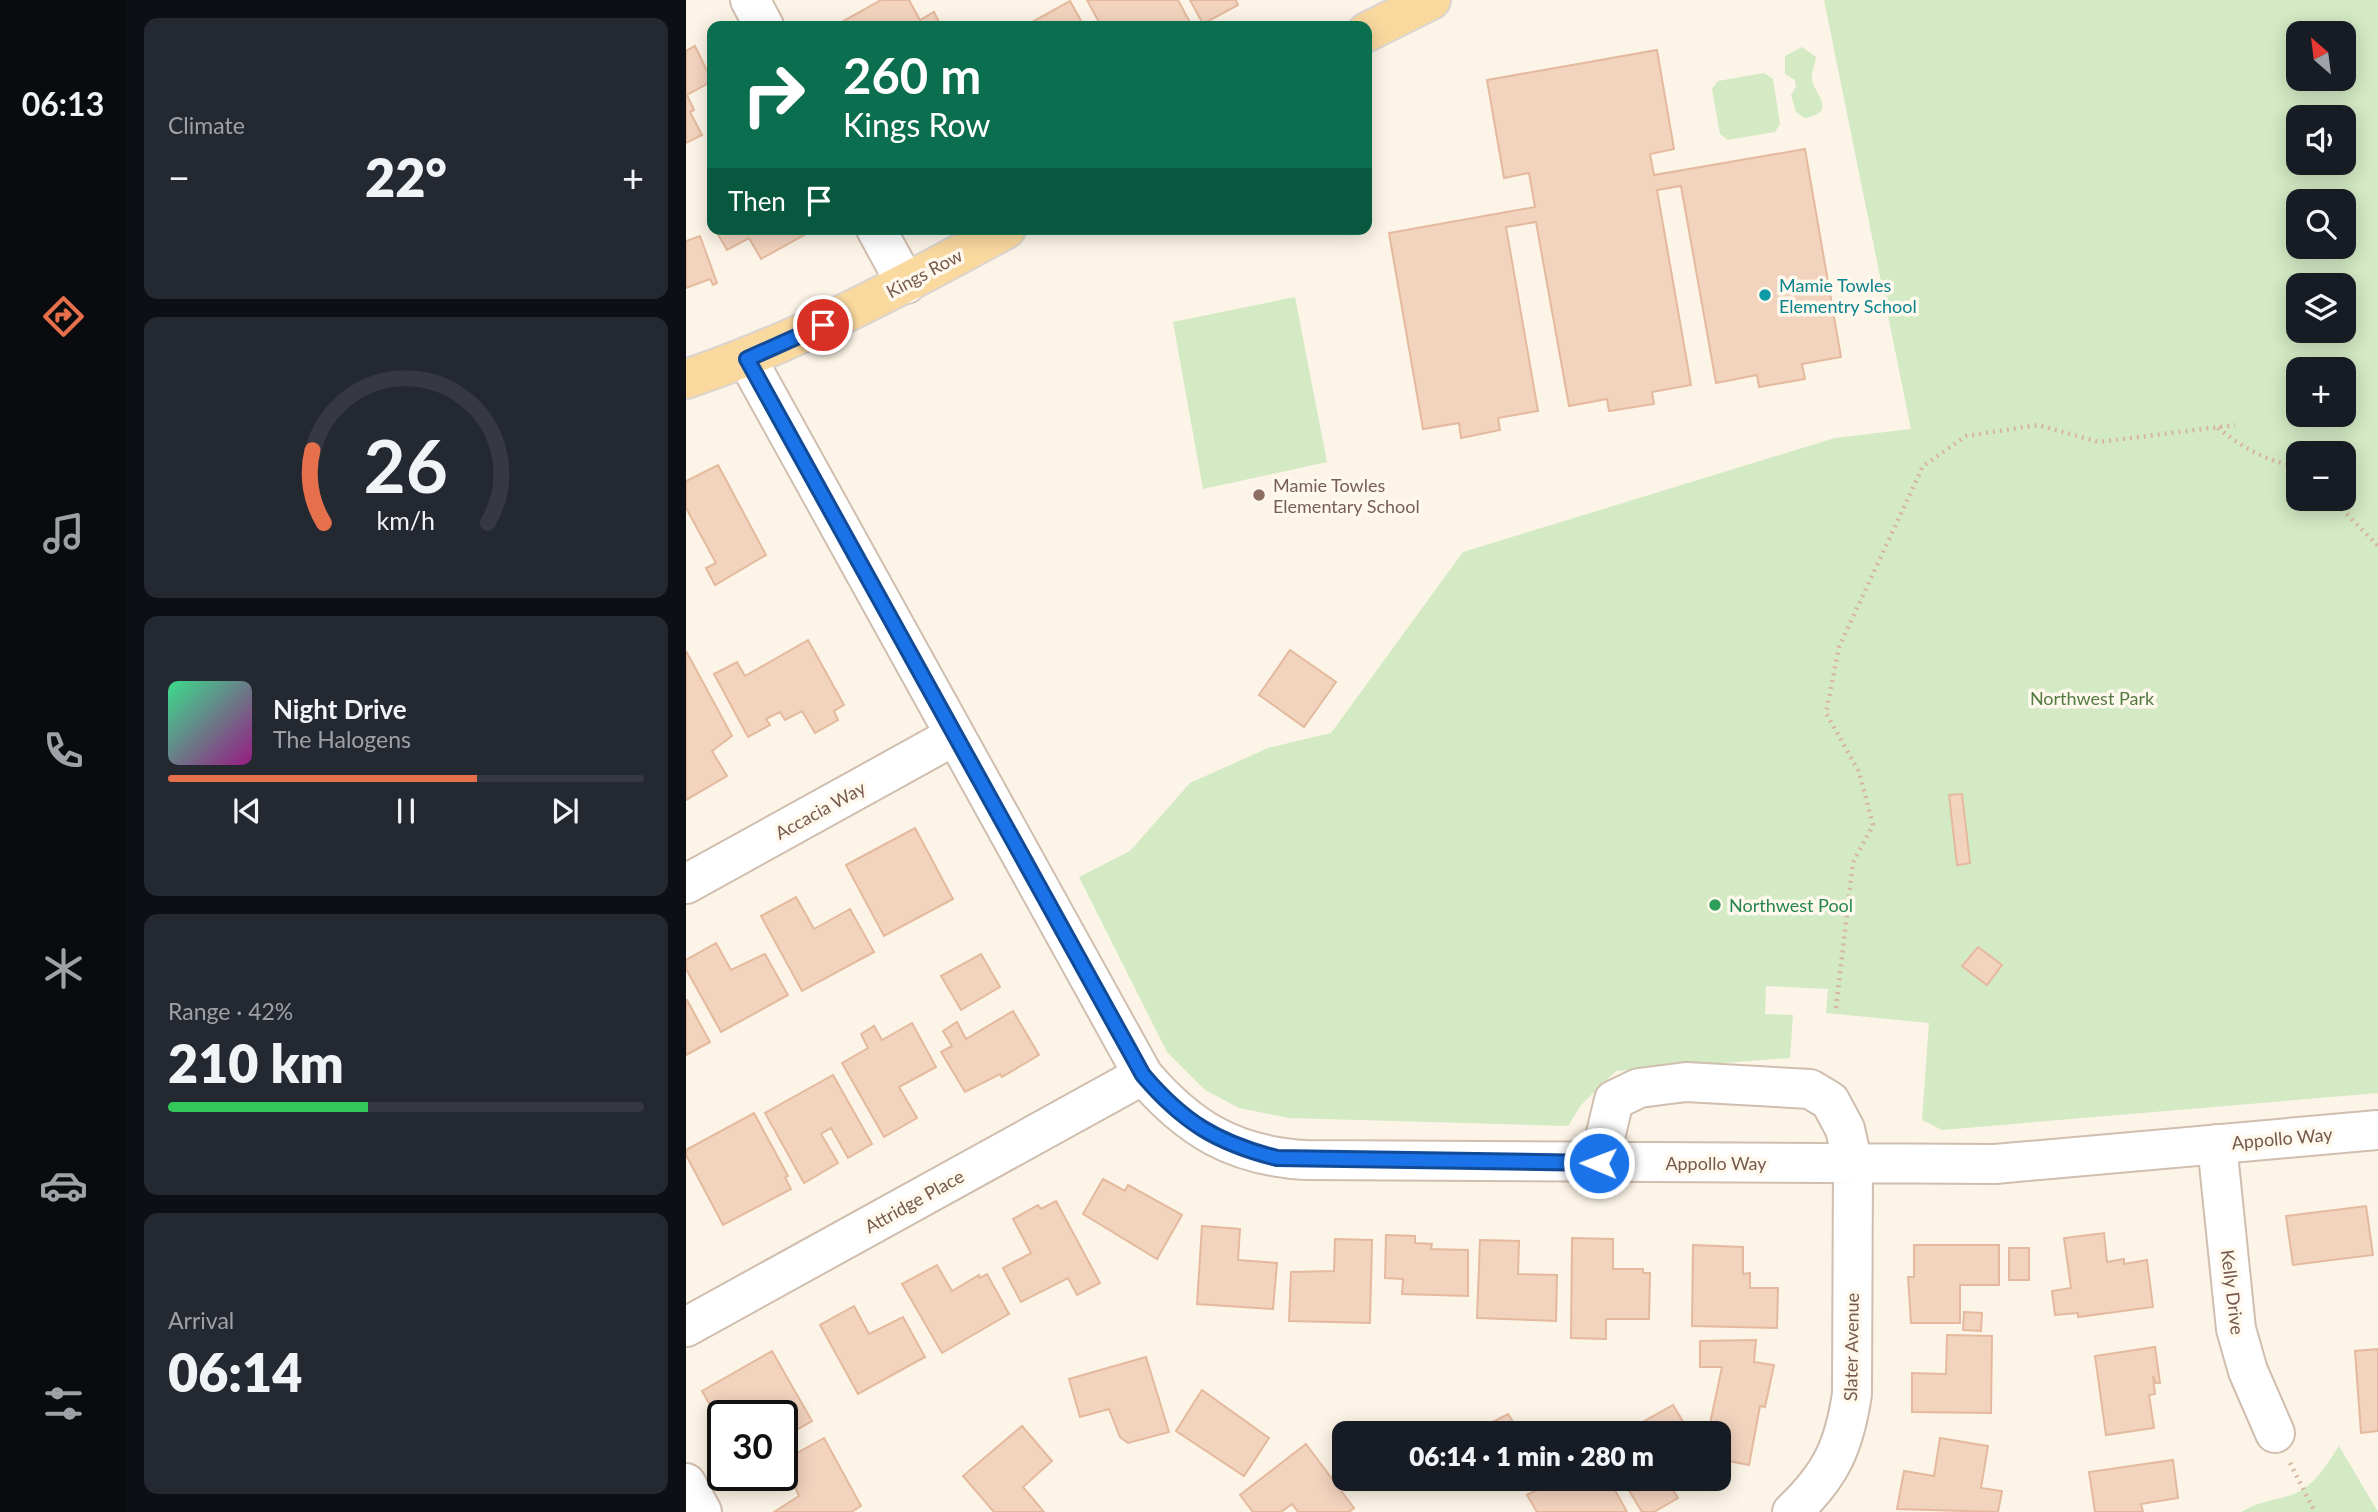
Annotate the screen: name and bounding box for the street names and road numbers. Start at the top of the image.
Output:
street label: Kings Row [882,244,966,302]
street label: Accacia Way [771,776,870,844]
street label: Appollo Way [2231,1123,2334,1153]
street label: Appollo Way [1665,1152,1767,1174]
street label: Attridge Place [861,1165,967,1237]
street label: Kelly Drive [2217,1248,2249,1336]
street label: Slater Avenue [1839,1293,1863,1401]

